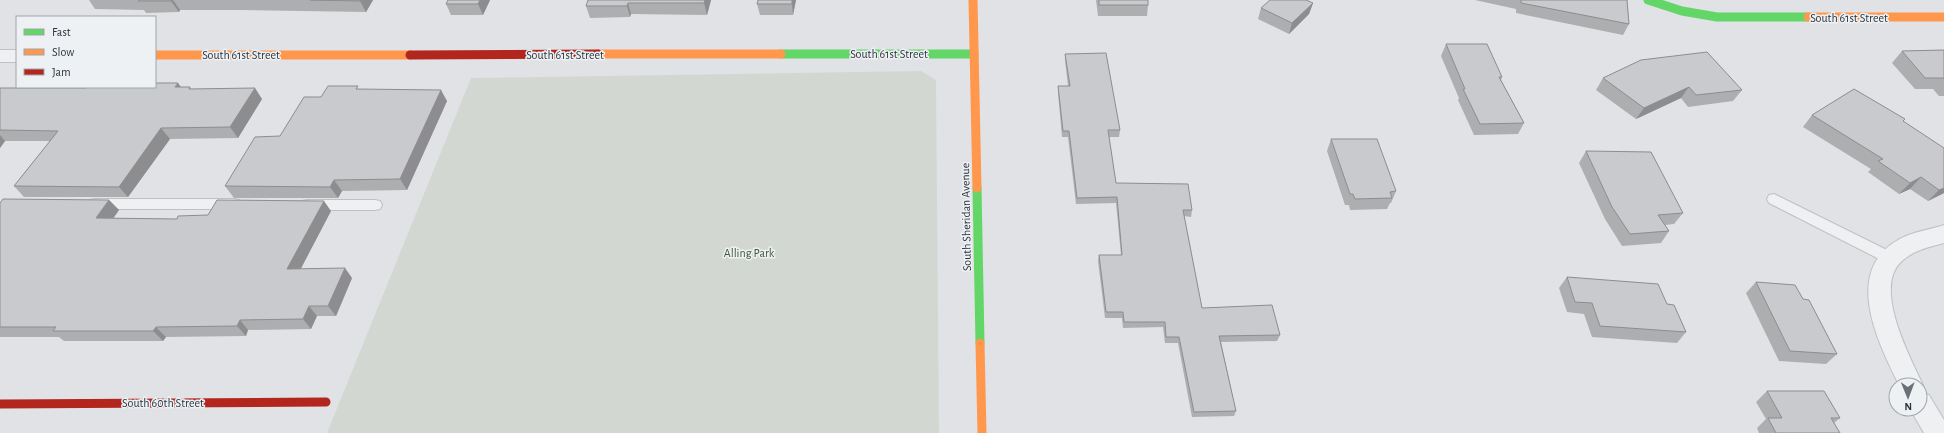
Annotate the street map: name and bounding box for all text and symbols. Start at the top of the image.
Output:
street label: South 61st Street [1810,12,1888,24]
legend [16,16,156,88]
text: Fast [52,26,71,38]
text: Slow [52,46,74,58]
street label: South 61st Street [850,48,928,60]
street label: South 61st Street [202,49,280,61]
street label: South 61st Street [526,49,604,61]
text: Jam [52,66,71,78]
street label: South Sheridan Avenue [959,163,973,271]
park label: Alling Park [724,247,775,259]
north arrow [1888,377,1928,417]
street label: South 60th Street [122,397,204,409]
text: N [1904,401,1912,412]

